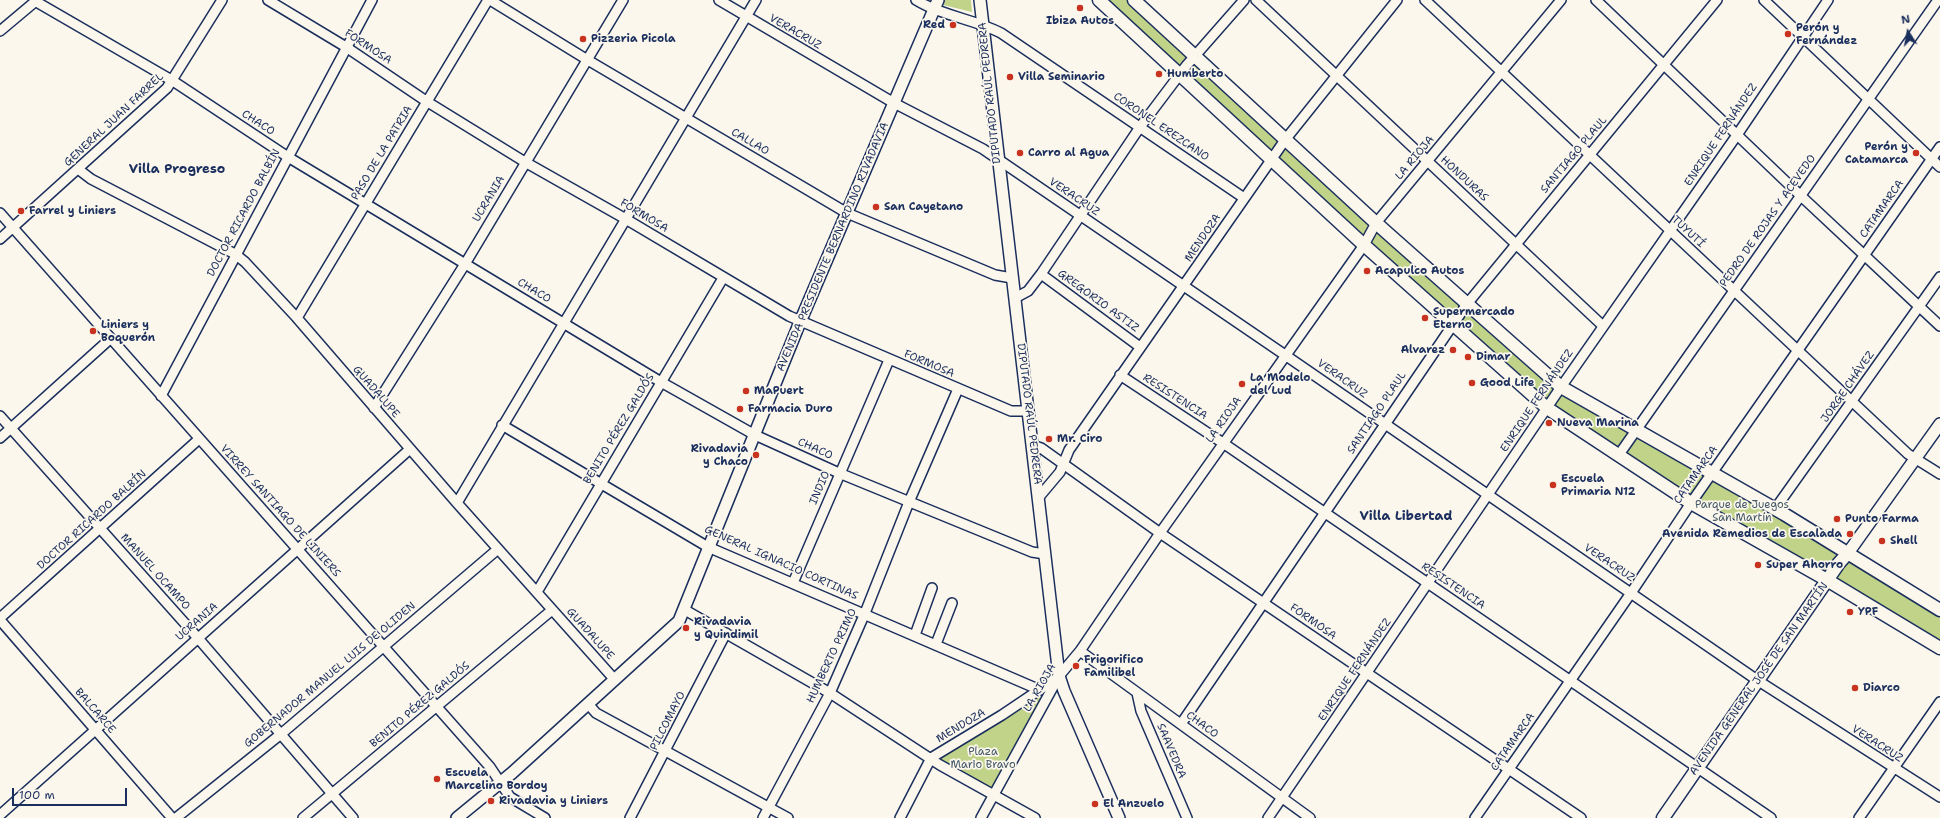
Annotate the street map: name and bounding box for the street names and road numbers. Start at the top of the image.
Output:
street label: VERACRUZ [767,12,823,52]
street label: DIPUTADO RAÚL PEDRERA [976,22,1004,164]
street label: FORMOSA [342,27,394,67]
street label: GENERAL JUAN FARREL [62,71,166,169]
street label: ENRIQUE FERNÁNDEZ [1682,81,1760,189]
street label: CORONEL EREZCANO [1111,90,1211,164]
street label: PASO DE LA PATRIA [349,103,415,203]
street label: CHACO [239,107,277,139]
street label: SANTIAGO PLAUL [1538,114,1610,196]
street label: AVENIDA PRESIDENTE BERNARDINO RIVADAVIA [774,120,892,374]
street label: CALLAO [729,126,771,158]
street label: LA RIOJA [1393,133,1437,183]
street label: DOCTOR RICARDO BALBÍN [205,147,283,279]
street label: PEDRO DE ROJAS Y ACEVEDO [1717,152,1819,290]
street label: HONDURAS [1437,154,1491,204]
street label: UCRANIA [470,174,508,224]
street label: VERACRUZ [1046,175,1102,219]
street label: CATAMARCA [1857,177,1907,241]
street label: FORMOSA [618,196,670,236]
street label: MENDOZA [1182,211,1224,265]
street label: TUYUTÍ [1669,213,1707,251]
street label: GREGORIO ASTIZ [1055,267,1141,335]
street label: CHACO [515,276,553,306]
street label: DIPUTADO RAÚL PEDRERA [1014,343,1044,485]
street label: FORMOSA [902,347,956,381]
street label: ENRIQUE FERNÁNDEZ [1498,347,1576,455]
street label: JORGE CHÁVEZ [1819,349,1877,425]
street label: VERACRUZ [1314,357,1370,401]
street label: GUADALUPE [350,363,402,421]
street label: SANTIAGO PLAUL [1345,369,1409,457]
street label: BENITO PÉREZ GALDÓS [581,371,657,487]
street label: RESISTENCIA [1140,371,1210,423]
street label: LA RIOJA [1203,394,1245,446]
street label: CHACO [795,435,835,463]
street label: VIRREY SANTIAGO DE LINIERS [217,442,343,580]
street label: CATAMARCA [1671,443,1721,507]
street label: DOCTOR RICARDO BALBÍN [35,467,149,573]
street label: INDIO [807,469,833,507]
street label: GENERAL IGNACIO CORTINAS [702,523,860,603]
street label: MANUEL OCAMPO [117,531,193,613]
street label: VERACRUZ [1581,541,1637,585]
street label: RESISTENCIA [1419,560,1487,612]
street label: AVENIDA GENERAL JOSÉ DE SAN MARTÍN [1687,580,1831,778]
street label: GOBERNADOR MANUEL LUIS DE OLIDEN [242,599,418,751]
street label: UCRANIA [173,600,221,644]
street label: FORMOSA [1287,601,1339,643]
street label: GUADALUPE [563,605,617,663]
street label: HUMBERTO PRIMO [804,607,860,705]
street label: ENRIQUE FERNÁNDEZ [1316,616,1394,724]
street label: BENITO PÉREZ GALDÓS [367,659,473,751]
street label: LA RIOJA [1021,662,1059,714]
street label: BALCARCE [72,686,118,736]
street label: PILCOMAYO [648,689,688,753]
street label: MENDOZA [934,706,988,746]
street label: CHACO [1183,709,1221,741]
street label: CATAMARCA [1488,710,1538,774]
street label: SAAVEDRA [1154,722,1188,780]
street label: VERACRUZ [1849,723,1905,765]

